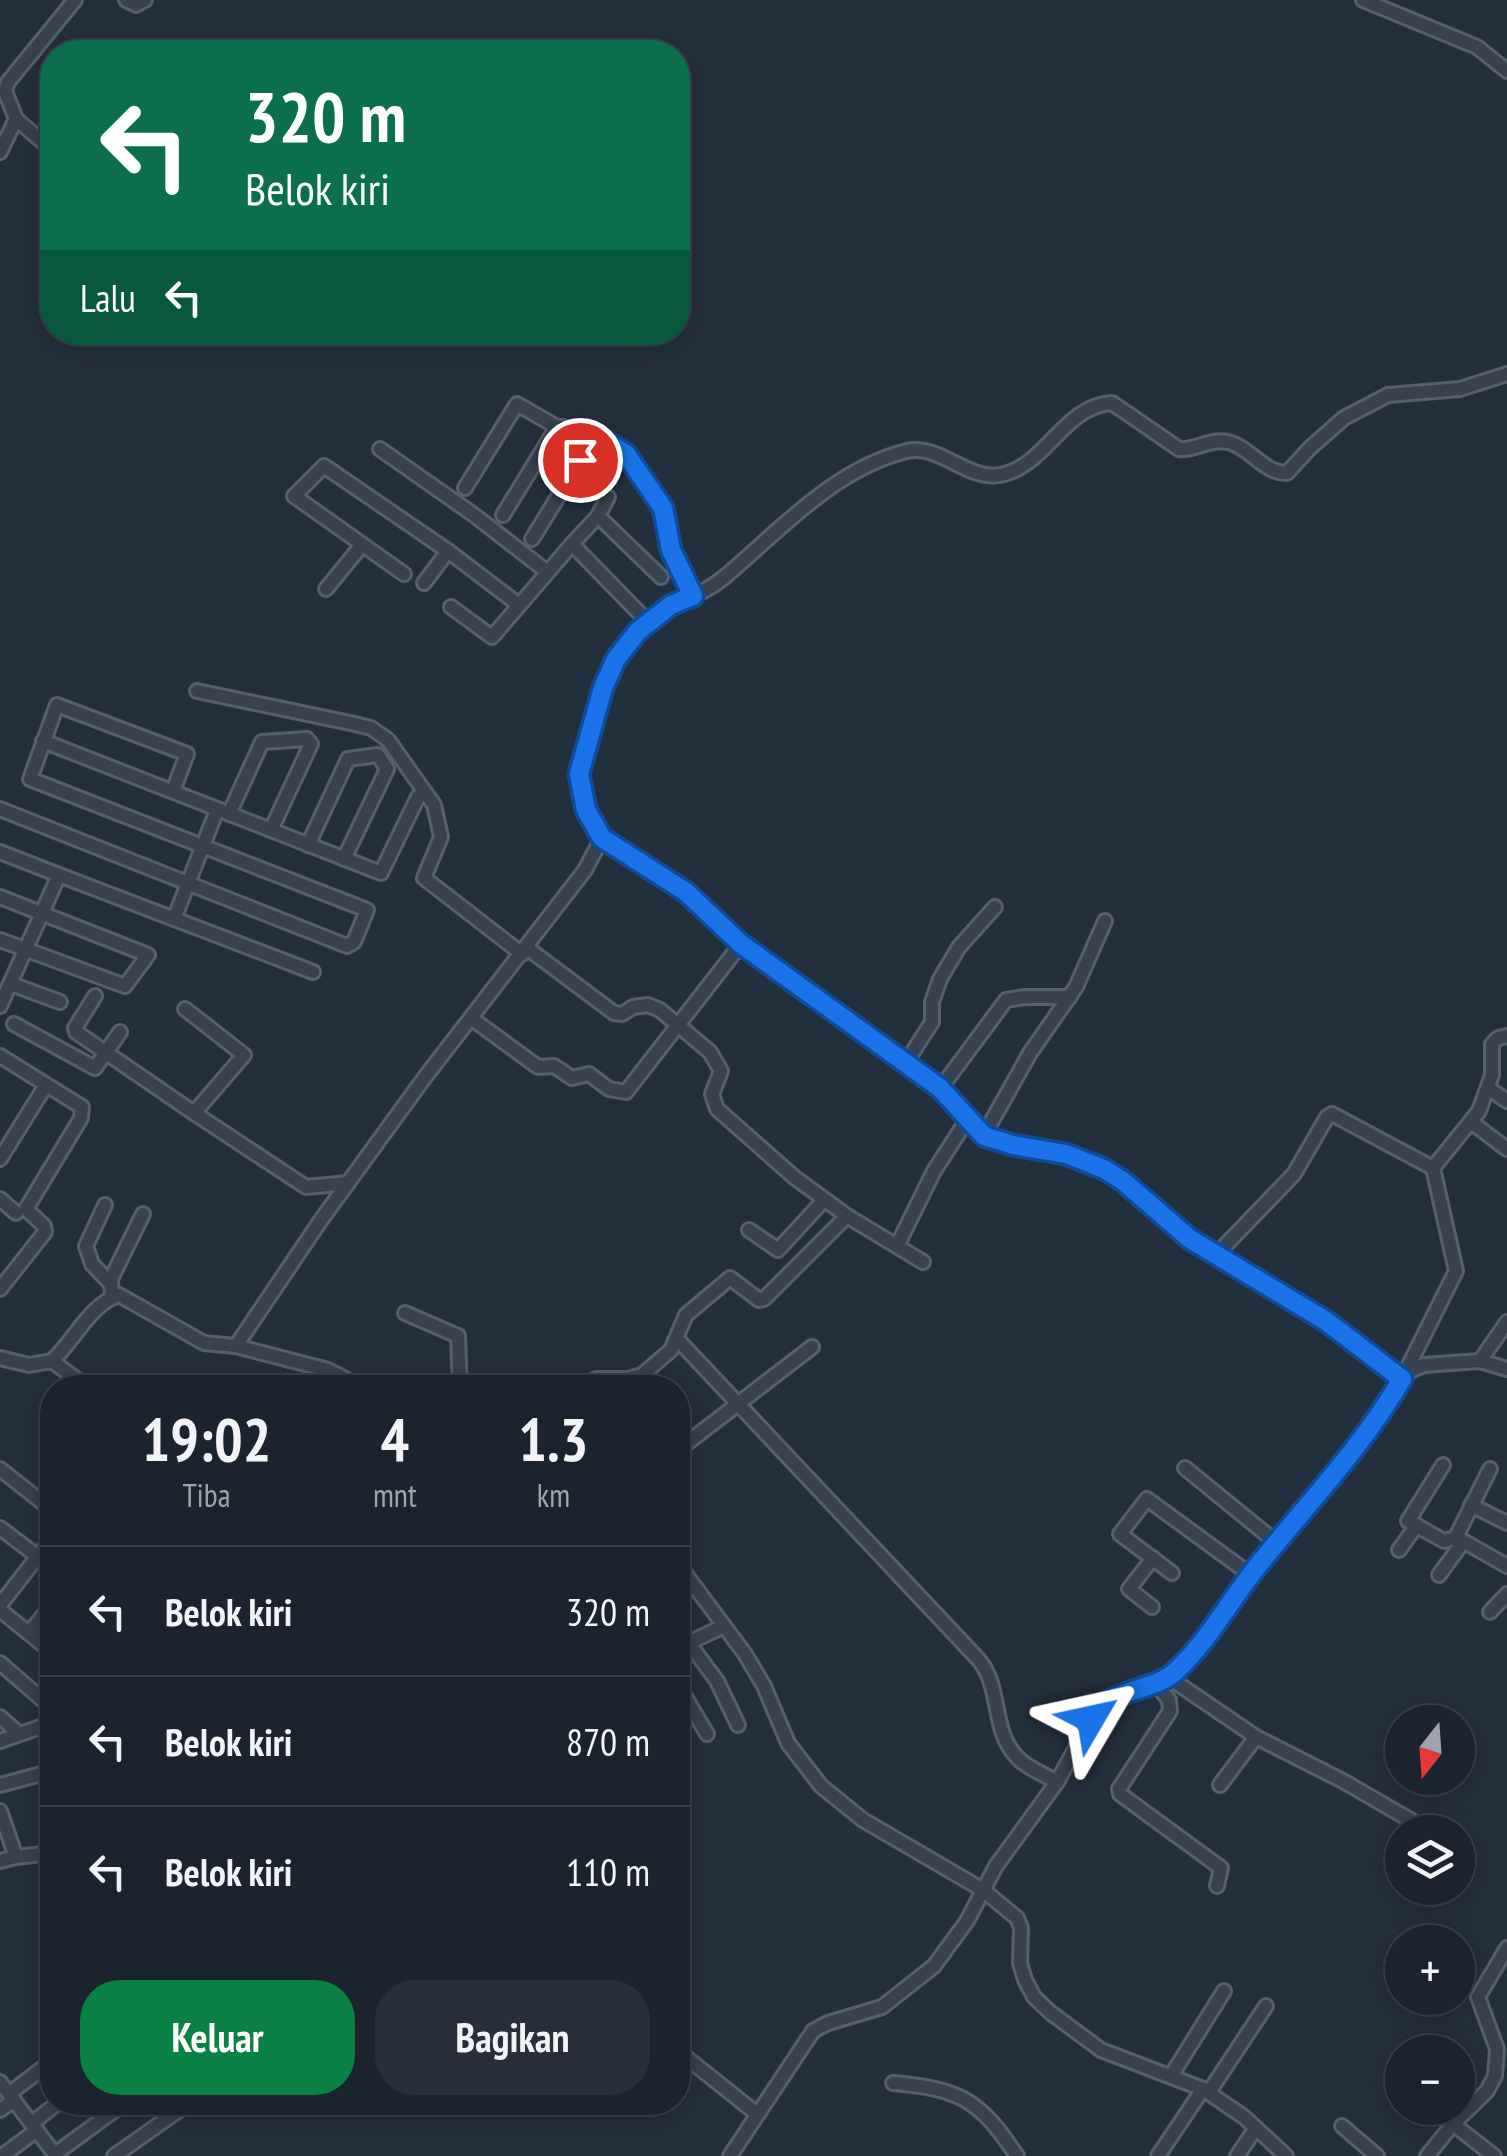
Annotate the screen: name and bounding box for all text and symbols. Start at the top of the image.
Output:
text: 320 m [245,71,406,161]
icon: left [80,80,210,210]
text: Belok kiri [245,159,390,217]
icon: left [156,270,211,325]
text: Lalu [80,273,136,322]
pin [538,418,623,503]
icon: arrive [553,433,608,488]
text: 19:02 [142,1400,271,1478]
text: 4 [381,1400,409,1478]
text: 1.3 [518,1400,588,1478]
text: Tiba [183,1474,230,1516]
text: mnt [373,1474,417,1516]
text: km [537,1474,570,1516]
icon: left [80,1584,135,1639]
text: Belok kiri [165,1587,292,1636]
text: 320 m [566,1587,650,1636]
position arrow [1039,1667,1143,1771]
north arrow [1385,1705,1475,1795]
map controls [1385,1705,1475,2125]
icon: left [80,1714,135,1769]
text: Belok kiri [165,1717,292,1766]
text: 870 m [566,1717,650,1766]
button: layers [1385,1815,1475,1905]
icon: left [80,1844,135,1899]
text: Belok kiri [165,1847,292,1896]
text: 110 m [566,1847,650,1896]
button: + [1385,1925,1475,2015]
button: Keluar [80,1980,355,2095]
button: Bagikan [375,1980,650,2095]
button: − [1385,2035,1475,2125]

